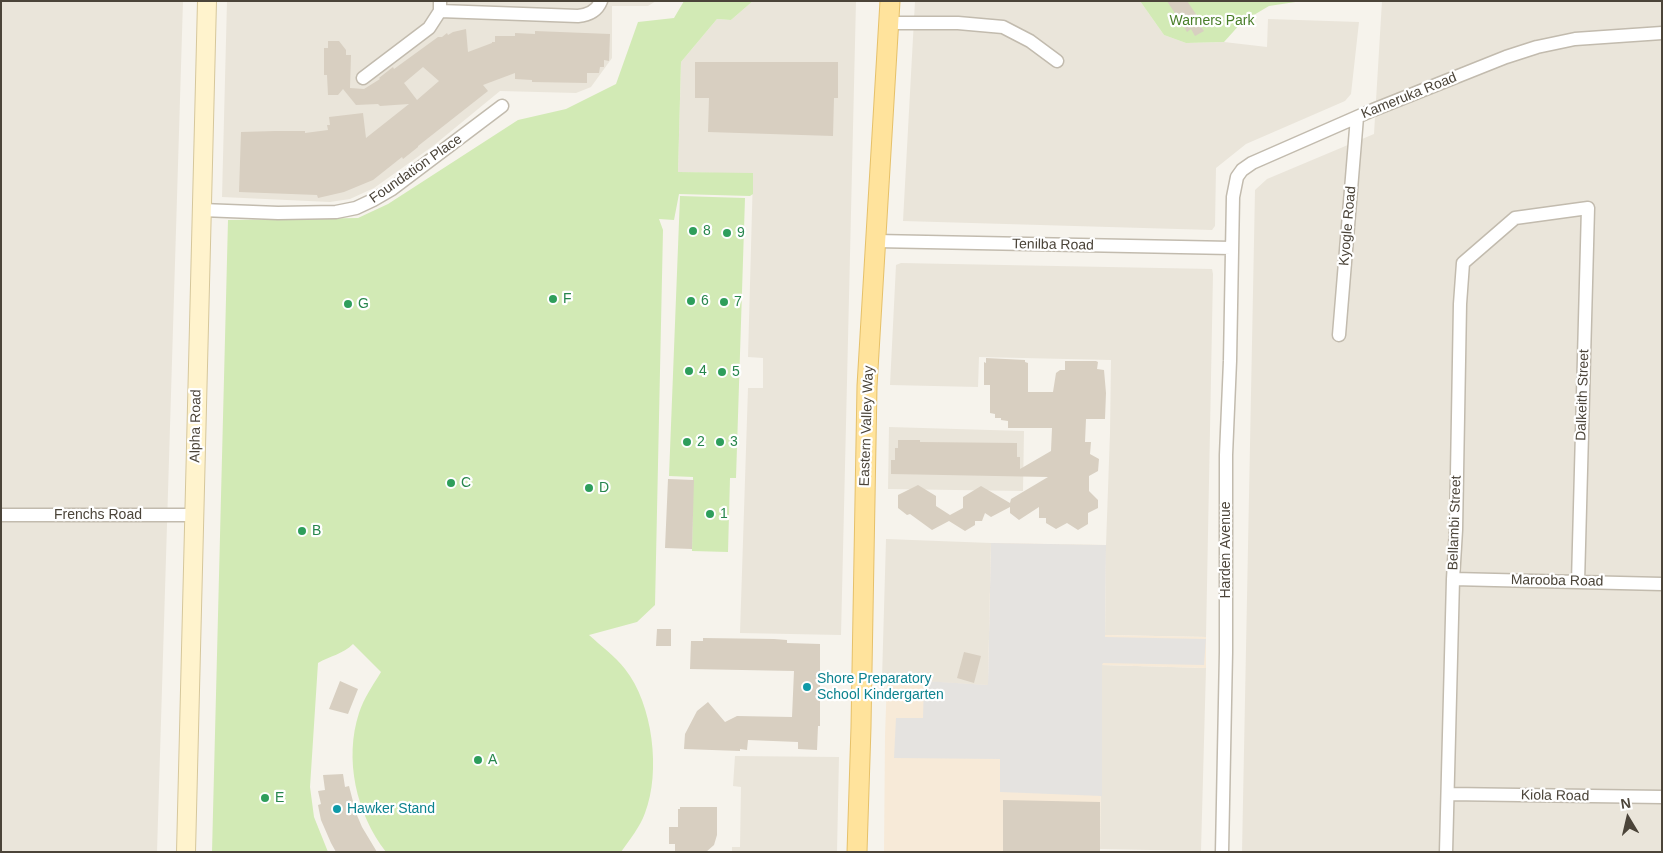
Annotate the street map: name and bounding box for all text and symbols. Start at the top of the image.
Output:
park label: Warners Park [1169,13,1255,29]
street label: Kameruka Road [1359,69,1459,123]
street label: Foundation Place [367,131,465,207]
street label: Kyogle Road [1336,185,1360,267]
place label: 8 [703,223,711,239]
marker: 8 [687,225,699,237]
place label: 9 [737,225,745,241]
marker: 9 [721,227,733,239]
street label: Tenilba Road [1012,236,1094,254]
place label: F [563,291,572,307]
marker: F [547,293,559,305]
place label: 6 [701,293,709,309]
place label: 7 [734,294,742,310]
marker: 6 [685,295,697,307]
place label: G [358,296,369,312]
marker: 7 [718,296,730,308]
marker: G [342,298,354,310]
street label: Dalkeith Street [1573,349,1593,441]
place label: 4 [699,363,707,379]
place label: 5 [732,364,740,380]
marker: 4 [683,365,695,377]
street label: Eastern Valley Way [857,365,877,487]
marker: 5 [716,366,728,378]
street label: Alpha Road [187,389,205,463]
place label: 2 [697,434,705,450]
place label: 3 [730,434,738,450]
marker: 2 [681,436,693,448]
marker: 3 [714,436,726,448]
place label: C [461,475,471,491]
street label: Bellambi Street [1445,475,1465,571]
marker: C [445,477,457,489]
place label: D [599,480,609,496]
marker: D [583,482,595,494]
street label: Harden Avenue [1218,501,1234,599]
place label: 1 [720,506,728,522]
street label: Frenchs Road [54,507,142,523]
marker: 1 [704,508,716,520]
place label: B [312,523,321,539]
marker: B [296,525,308,537]
street label: Marooba Road [1511,572,1603,590]
place label: Shore Preparatory School Kindergarten [817,671,944,704]
marker: Shore Preparatory School Kindergarten [801,681,813,693]
place label: A [488,752,497,768]
marker: A [472,754,484,766]
street label: Kiola Road [1521,787,1589,805]
place label: E [275,790,284,806]
marker: E [259,792,271,804]
north arrow [1603,793,1653,843]
text: N [1619,794,1632,812]
place label: Hawker Stand [347,801,435,817]
marker: Hawker Stand [331,803,343,815]

